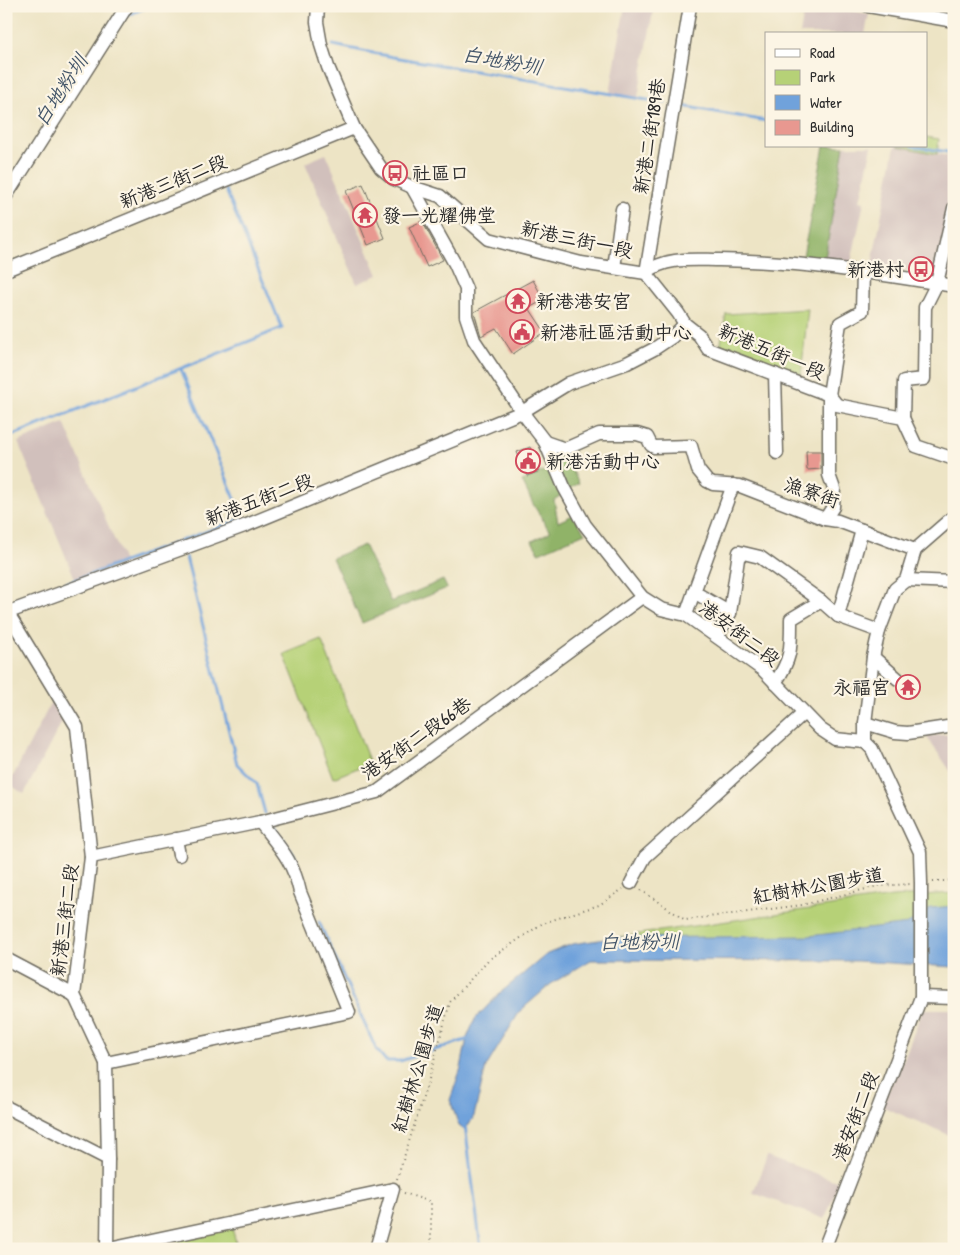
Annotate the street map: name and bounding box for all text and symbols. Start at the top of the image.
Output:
legend [765,32,928,148]
water label: 白地粉圳 [460,40,546,81]
text: Road [810,42,835,63]
water label: 白地粉圳 [27,47,94,131]
text: Park [810,66,835,87]
street label: 新港二街189巷 [627,76,671,196]
text: Water [810,92,842,113]
text: Building [810,116,854,137]
street label: 新港三街二段 [115,148,231,214]
bus stop icon: 社區口 [382,160,408,186]
place label: 社區口 [412,160,469,186]
temple icon: 發一光耀佛堂 [352,202,378,228]
place label: 發一光耀佛堂 [382,202,496,228]
street label: 新港三街一段 [519,214,635,264]
place label: 新港村 [847,256,904,282]
bus stop icon: 新港村 [908,256,934,282]
temple icon: 新港港安宮 [505,288,531,314]
place label: 新港港安宮 [536,288,631,314]
street label: 新港五街一段 [714,317,830,385]
public building icon: 新港社區活動中心 [509,319,535,345]
place label: 新港社區活動中心 [540,319,692,345]
public building icon: 新港活動中心 [515,448,541,474]
place label: 新港活動中心 [546,448,660,474]
street label: 新港五街二段 [201,466,317,532]
street label: 漁寮街 [781,470,843,514]
street label: 港安街二段 [694,594,786,672]
place label: 永福宮 [833,674,890,700]
temple icon: 永福宮 [895,674,921,700]
street label: 港安街二段66巷 [356,690,476,786]
street label: 紅樹林公園步道 [750,861,886,909]
street label: 新港三街二段 [44,862,84,978]
water label: 白地粉圳 [599,927,681,955]
street label: 紅樹林公園步道 [385,1001,449,1135]
street label: 港安街二段 [826,1067,884,1165]

